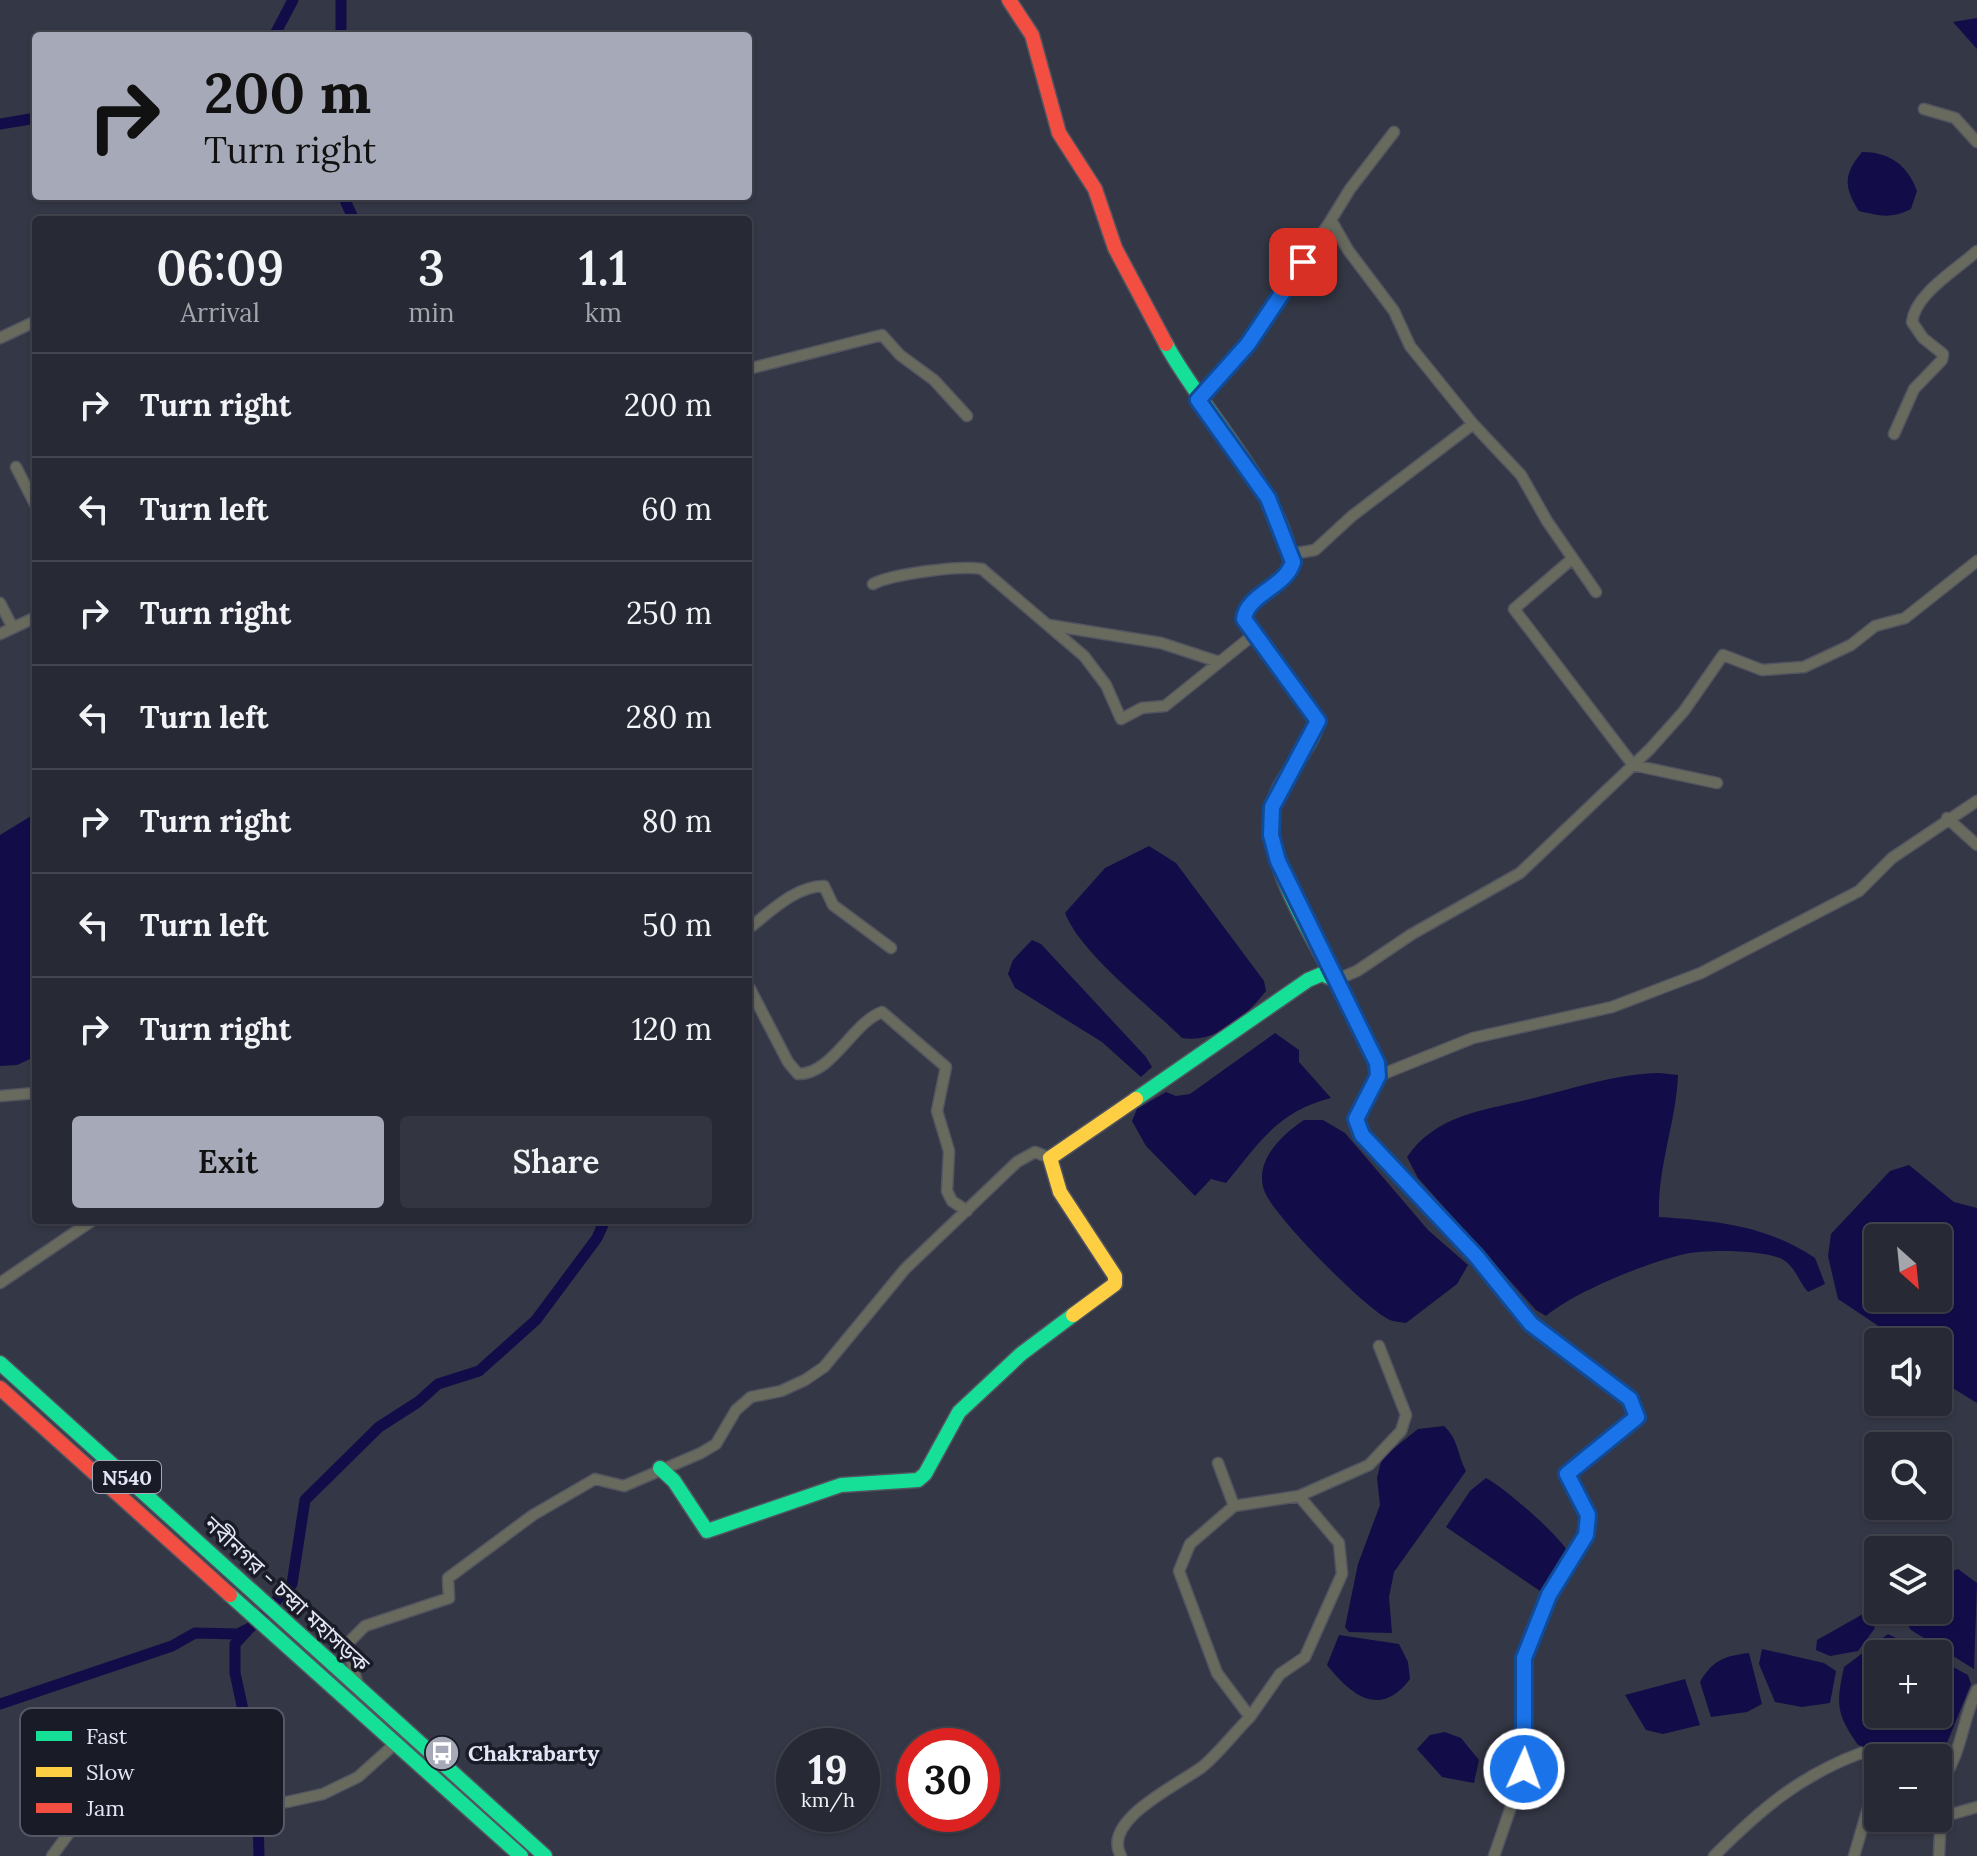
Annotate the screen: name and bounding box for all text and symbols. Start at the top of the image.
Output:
text: 200 m [204,57,371,128]
icon: right [72,64,176,168]
text: Turn right [204,127,377,173]
pin [1269,228,1337,296]
text: 06:09 [156,237,284,298]
text: 3 [418,237,445,298]
text: 1.1 [579,237,628,298]
icon: arrive [1281,240,1325,284]
text: Arrival [180,296,260,329]
text: min [408,296,455,329]
text: km [585,296,622,329]
icon: right [72,383,116,427]
text: Turn right [140,386,291,424]
text: 200 m [624,386,712,424]
icon: left [72,487,116,531]
text: Turn left [140,490,268,528]
text: 60 m [641,490,712,528]
icon: right [72,591,116,635]
text: Turn right [140,594,291,632]
text: 250 m [626,594,712,632]
icon: left [72,695,116,739]
text: Turn left [140,698,268,736]
text: 280 m [626,698,712,736]
icon: right [72,799,116,843]
text: Turn right [140,802,291,840]
text: 80 m [642,802,712,840]
icon: left [72,903,116,947]
text: Turn left [140,906,268,944]
text: 50 m [642,906,712,944]
icon: right [72,1007,116,1051]
text: Turn right [140,1010,291,1048]
text: 120 m [632,1010,712,1048]
button: Exit [72,1116,384,1208]
button: Share [400,1116,712,1208]
north arrow [1864,1224,1952,1312]
map controls [1864,1224,1952,1832]
button: sound [1864,1328,1952,1416]
button: search [1864,1432,1952,1520]
road number: N540 [93,1461,161,1493]
street label: নবীনগর - চন্দ্রা মহাসড়ক [198,1509,376,1678]
button: layers [1864,1536,1952,1624]
button: + [1864,1640,1952,1728]
legend [20,1708,284,1836]
text: Fast [86,1722,128,1750]
position arrow [1482,1727,1566,1811]
speed limit sign: 30 [896,1728,1000,1832]
bus stop icon: Chakrabarty [423,1734,461,1772]
place label: Chakrabarty [468,1739,600,1767]
text: 19 [808,1744,848,1795]
button: − [1864,1744,1952,1832]
text: Slow [86,1758,135,1786]
text: km/h [801,1787,855,1812]
text: Jam [85,1794,125,1822]

